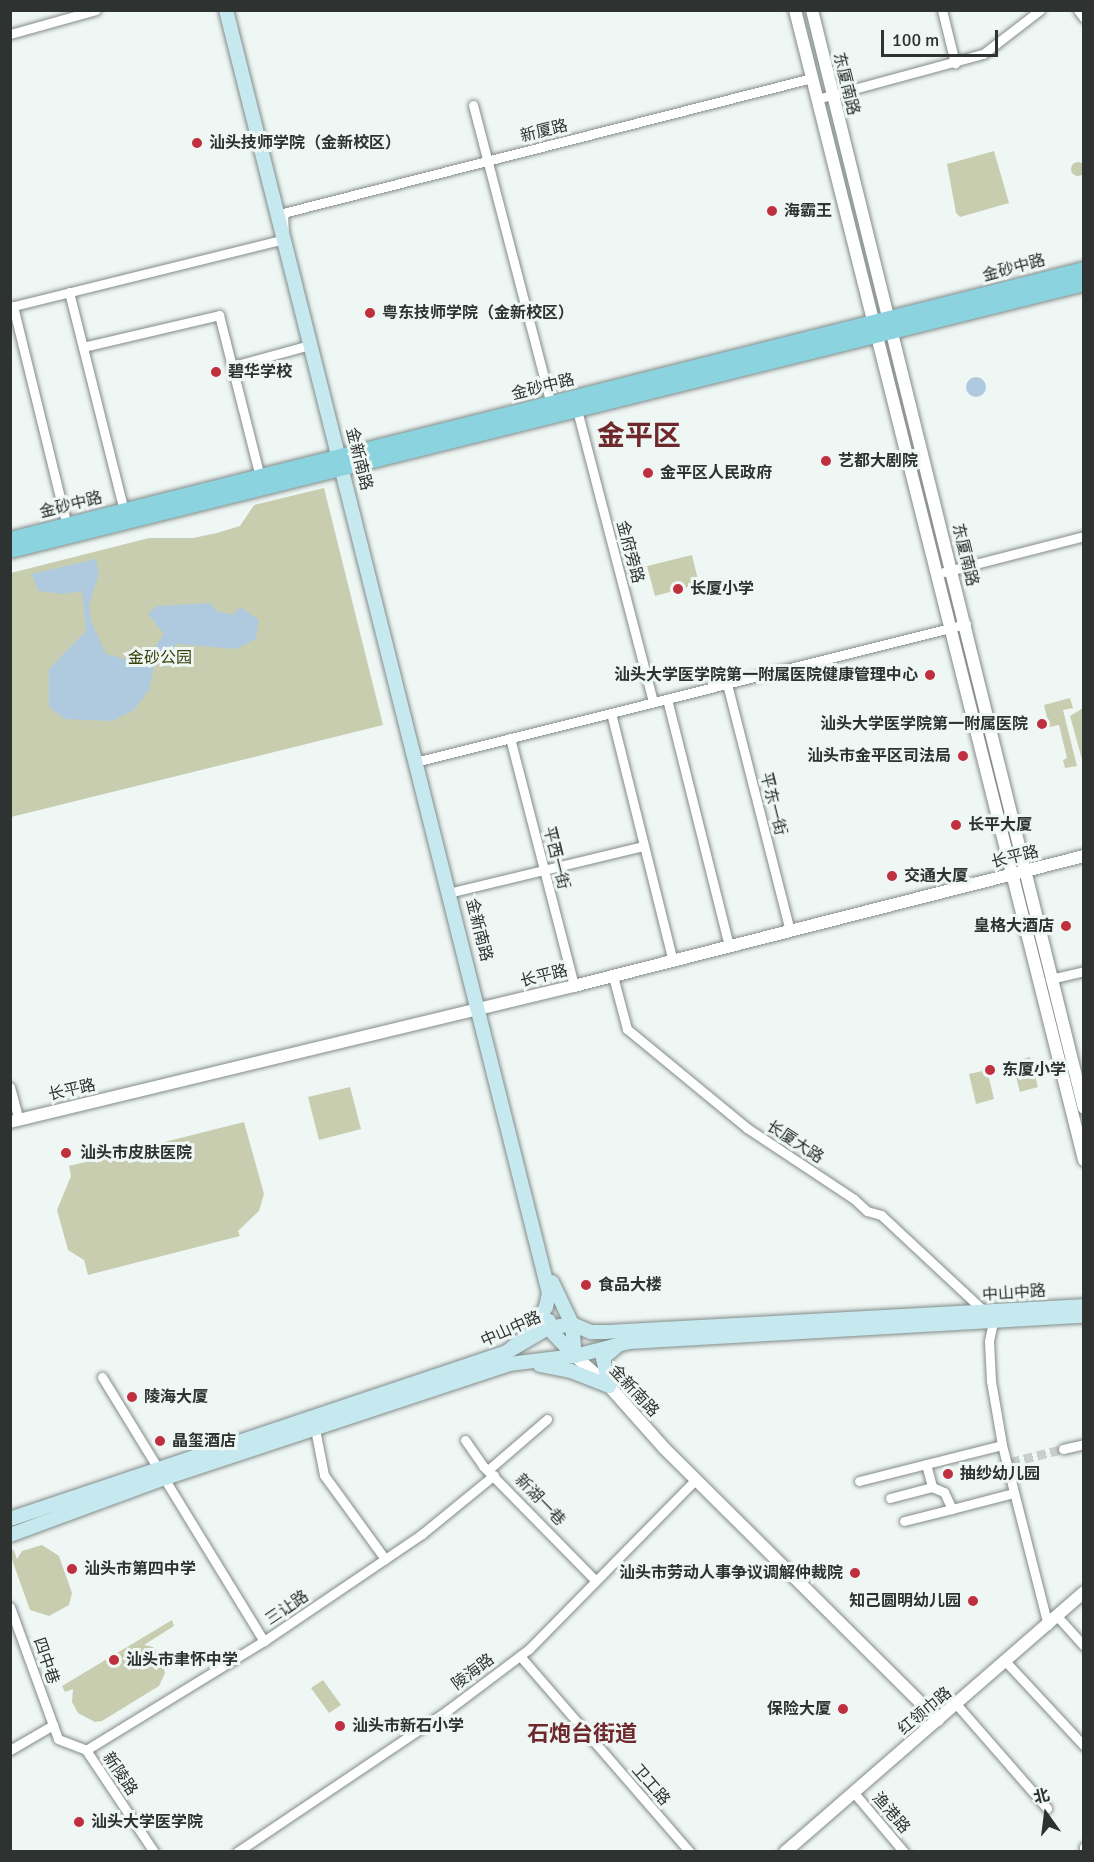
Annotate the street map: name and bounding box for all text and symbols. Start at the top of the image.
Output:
scale bar [884,18,1001,56]
text: 100 m [892,29,939,51]
street label: 东厦南路 [829,51,863,117]
street label: 新厦路 [518,116,570,146]
place label: 汕头技师学院（金新校区） [209,133,401,153]
marker: 汕头技师学院（金新校区） [190,136,204,150]
place label: 海霸王 [784,201,832,221]
marker: 海霸王 [765,204,779,218]
street label: 金砂中路 [981,250,1047,286]
place label: 粤东技师学院（金新校区） [382,303,574,323]
marker: 粤东技师学院（金新校区） [363,306,377,320]
place label: 碧华学校 [228,362,292,382]
marker: 碧华学校 [209,365,223,379]
street label: 金砂中路 [510,370,576,404]
district label: 金平区 [597,419,681,453]
street label: 金新南路 [342,426,376,492]
place label: 艺都大剧院 [838,451,918,471]
marker: 艺都大剧院 [819,454,833,468]
place label: 金平区人民政府 [660,463,772,483]
marker: 金平区人民政府 [641,466,655,480]
street label: 金砂中路 [38,488,104,522]
street label: 金府旁路 [612,519,648,585]
street label: 东厦南路 [948,522,982,588]
place label: 长厦小学 [690,579,754,599]
marker: 长厦小学 [671,582,685,596]
park label: 金砂公园 [128,648,192,668]
place label: 汕头大学医学院第一附属医院健康管理中心 [614,665,918,685]
marker: 汕头大学医学院第一附属医院健康管理中心 [923,668,937,682]
place label: 汕头大学医学院第一附属医院 [820,714,1028,734]
marker: 汕头大学医学院第一附属医院 [1033,715,1051,733]
place label: 汕头市金平区司法局 [807,746,951,766]
marker: 汕头市金平区司法局 [956,749,970,763]
street label: 平东一街 [756,771,790,837]
place label: 长平大厦 [968,815,1032,835]
marker: 长平大厦 [949,818,963,832]
street label: 平西一街 [539,825,573,891]
street label: 长平路 [989,842,1041,872]
place label: 交通大厦 [904,866,968,886]
marker: 交通大厦 [885,869,899,883]
street label: 金新南路 [462,897,496,963]
place label: 皇格大酒店 [974,916,1054,936]
marker: 皇格大酒店 [1059,919,1073,933]
street label: 长平路 [518,961,570,991]
place label: 东厦小学 [1002,1060,1066,1080]
marker: 东厦小学 [983,1063,997,1077]
street label: 长平路 [46,1075,98,1105]
street label: 长厦大路 [763,1117,827,1167]
place label: 汕头市皮肤医院 [80,1143,192,1163]
marker: 汕头市皮肤医院 [57,1144,75,1162]
place label: 食品大楼 [598,1275,662,1295]
marker: 食品大楼 [579,1278,593,1292]
street label: 中山中路 [981,1281,1047,1305]
street label: 中山中路 [478,1307,544,1351]
street label: 金新南路 [605,1361,663,1421]
place label: 陵海大厦 [144,1387,208,1407]
marker: 陵海大厦 [125,1390,139,1404]
place label: 晶玺酒店 [172,1431,236,1451]
marker: 晶玺酒店 [153,1434,167,1448]
place label: 抽纱幼儿园 [960,1464,1040,1484]
marker: 抽纱幼儿园 [941,1467,955,1481]
street label: 新湖一巷 [511,1470,569,1530]
place label: 汕头市第四中学 [84,1559,196,1579]
marker: 汕头市第四中学 [65,1562,79,1576]
place label: 汕头市劳动人事争议调解仲裁院 [619,1563,843,1583]
marker: 汕头市劳动人事争议调解仲裁院 [848,1566,862,1580]
street label: 三让路 [262,1587,312,1629]
place label: 知己圆明幼儿园 [849,1591,961,1611]
marker: 知己圆明幼儿园 [966,1594,980,1608]
street label: 四中巷 [29,1635,63,1687]
place label: 汕头市聿怀中学 [126,1650,238,1670]
street label: 陵海路 [448,1650,498,1694]
marker: 汕头市聿怀中学 [107,1653,121,1667]
street label: 红领巾路 [894,1683,956,1739]
place label: 保险大厦 [767,1699,831,1719]
marker: 保险大厦 [836,1702,850,1716]
place label: 汕头市新石小学 [352,1716,464,1736]
marker: 汕头市新石小学 [333,1719,347,1733]
district label: 石炮台街道 [527,1721,637,1747]
street label: 新陵路 [99,1749,141,1799]
street label: 卫工路 [628,1761,674,1809]
north arrow [1016,1784,1076,1844]
text: 北 [1031,1785,1052,1808]
street label: 渔港路 [868,1789,914,1837]
place label: 汕头大学医学院 [91,1812,203,1832]
marker: 汕头大学医学院 [72,1815,86,1829]

